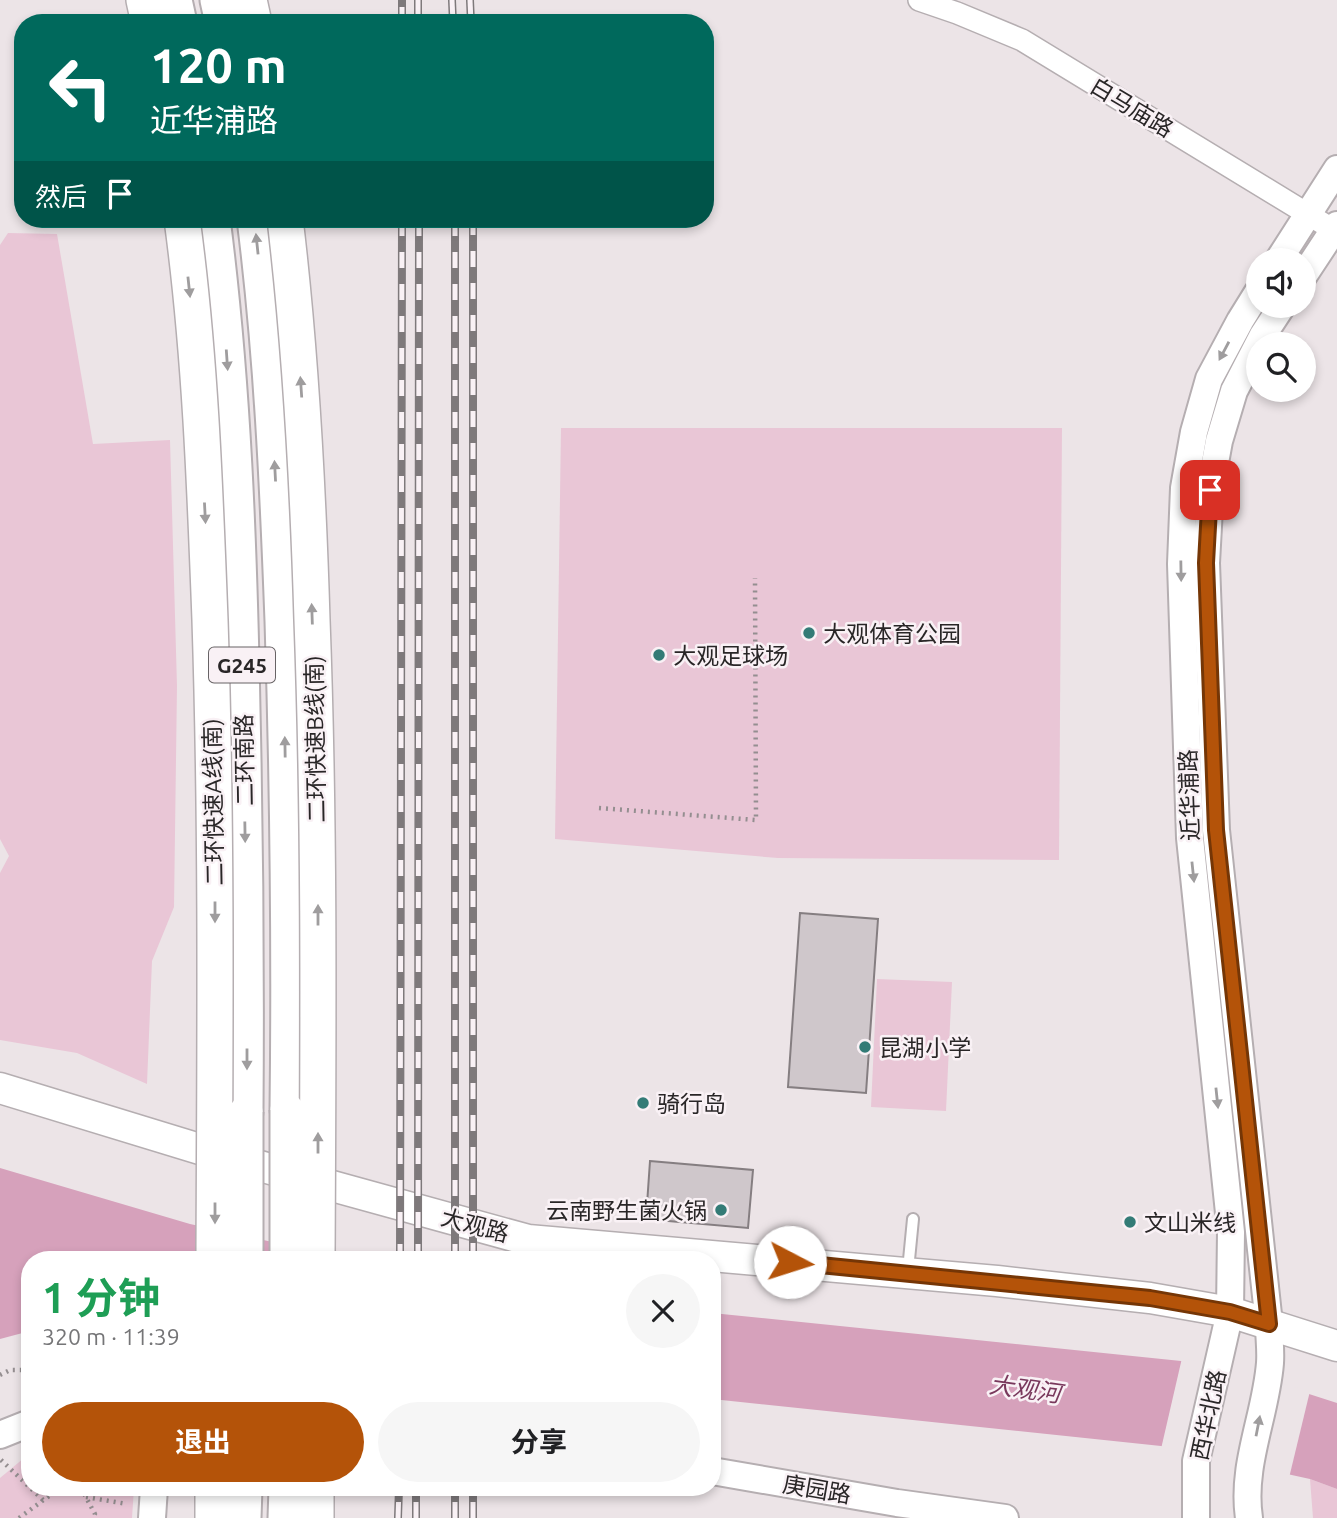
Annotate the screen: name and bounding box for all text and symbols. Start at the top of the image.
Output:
text: 120 m [150,37,287,92]
icon: left [35,42,126,133]
street label: 白马庙路 [1086,73,1178,141]
text: 近华浦路 [150,102,278,138]
icon: arrive [101,175,139,213]
text: 然后 [35,182,87,211]
one-way arrow [251,233,262,255]
map controls [1246,248,1316,402]
button: sound [1246,248,1316,318]
one-way arrow [184,276,195,298]
button: search [1246,332,1316,402]
one-way arrow [1218,341,1230,361]
one-way arrow [221,349,232,371]
one-way arrow [295,376,306,398]
one-way arrow [269,460,280,482]
pin [1180,460,1240,520]
icon: arrive [1191,471,1229,509]
one-way arrow [200,503,211,525]
one-way arrow [1175,561,1187,583]
one-way arrow [307,603,318,625]
place label: 大观体育公园 [823,621,961,646]
marker: 大观体育公园 [801,625,817,641]
place label: 大观足球场 [673,643,788,668]
marker: 大观足球场 [651,647,667,663]
road number: G245 [209,648,275,682]
street label: 二环快速B线(南) [301,655,330,823]
street label: 二环南路 [231,714,257,806]
street label: 二环快速A线(南) [199,718,228,886]
one-way arrow [279,736,291,758]
street label: 近华浦路 [1175,749,1203,841]
one-way arrow [239,821,251,843]
one-way arrow [1188,861,1199,883]
one-way arrow [209,902,221,924]
one-way arrow [312,904,324,926]
place label: 昆湖小学 [879,1035,971,1060]
marker: 昆湖小学 [857,1039,873,1055]
one-way arrow [241,1049,252,1071]
one-way arrow [1212,1088,1223,1110]
place label: 骑行岛 [657,1091,726,1116]
marker: 骑行岛 [635,1095,651,1111]
one-way arrow [312,1132,324,1154]
place label: 云南野生菌火锅 [546,1198,707,1223]
marker: 云南野生菌火锅 [713,1202,729,1218]
one-way arrow [209,1203,221,1225]
street label: 大观路 [438,1204,512,1246]
place label: 文山米线 [1144,1210,1236,1235]
marker: 文山米线 [1122,1214,1138,1230]
position arrow [753,1225,827,1299]
text: 1 分钟 [42,1274,160,1321]
button: close [626,1274,700,1348]
text: 320 m · 11:39 [42,1324,180,1349]
street label: 西华北路 [1186,1367,1230,1463]
water label: 大观河 [987,1371,1066,1408]
button: 退出 [42,1402,364,1482]
button: 分享 [378,1402,700,1482]
one-way arrow [1252,1415,1263,1437]
street label: 庚园路 [781,1471,853,1507]

